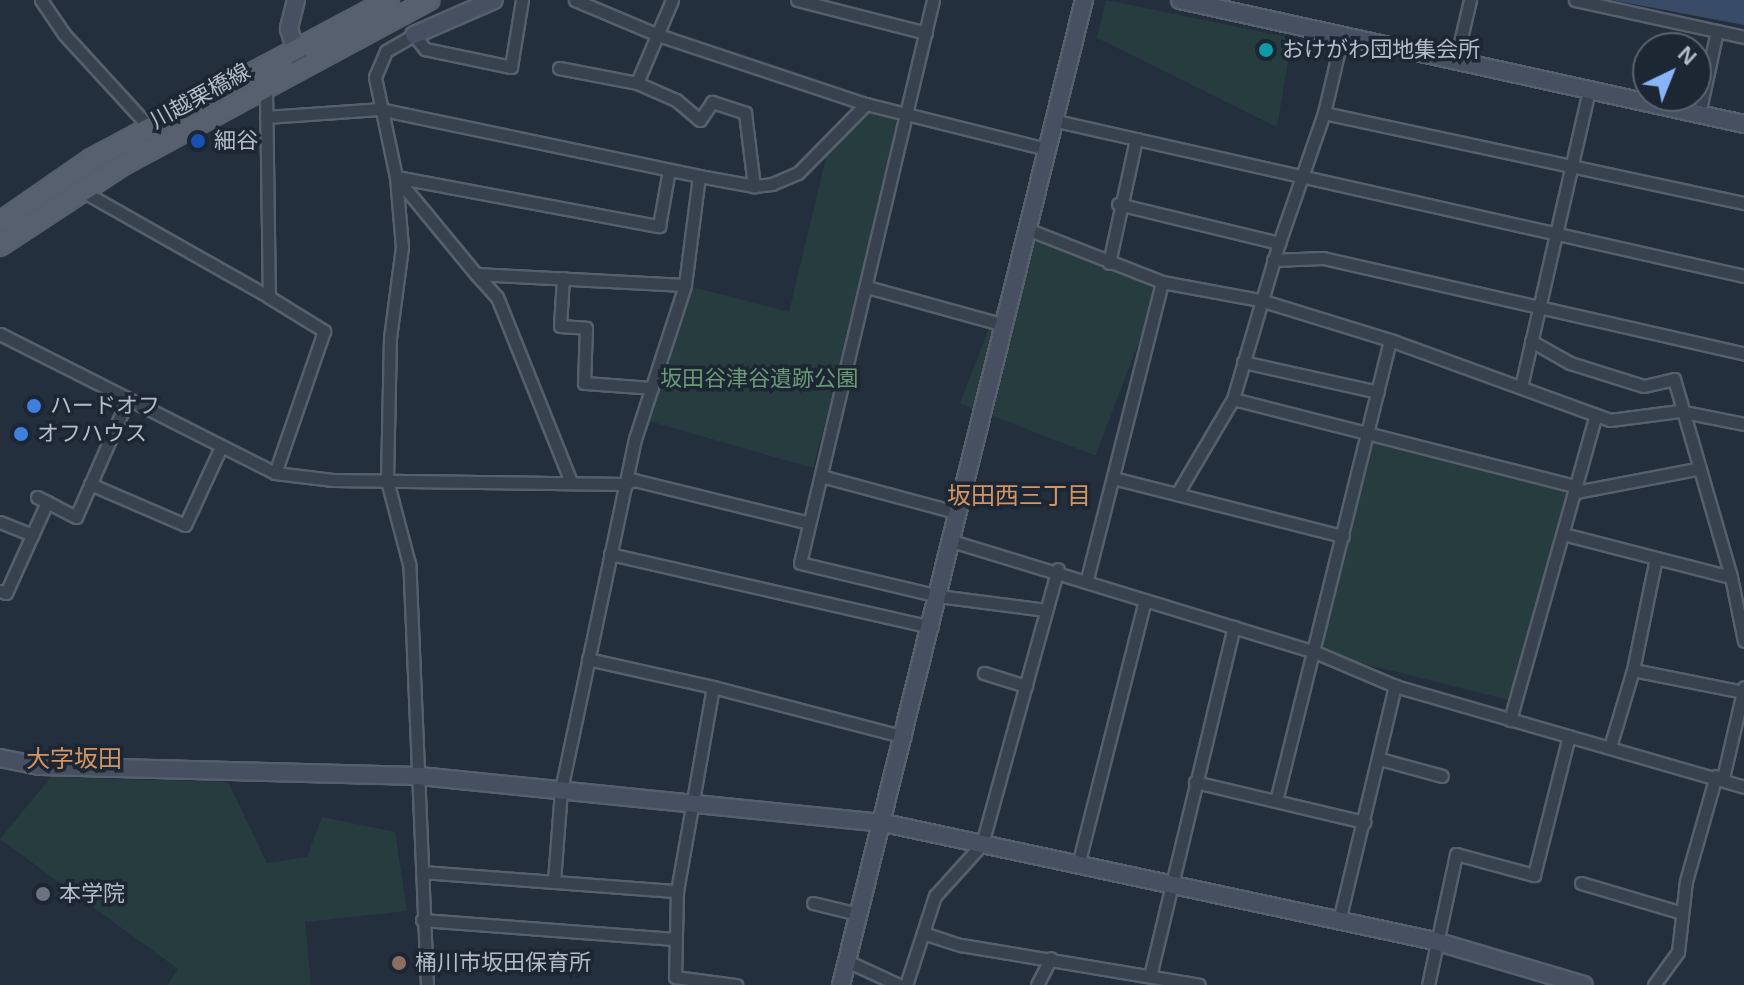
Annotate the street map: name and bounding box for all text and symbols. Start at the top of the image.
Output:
north arrow [1632,32,1712,112]
place label: おけがわ団地集会所 [1282,37,1480,63]
marker: おけがわ団地集会所 [1257,41,1275,59]
text: N [1673,41,1702,70]
street label: 川越栗橋線 [145,58,255,134]
place label: 細谷 [214,128,258,154]
marker: 細谷 [189,132,207,150]
park label: 坂田谷津谷遺跡公園 [660,366,858,392]
place label: ハードオフ [50,393,160,419]
marker: ハードオフ [25,397,43,415]
place label: オフハウス [37,421,147,447]
marker: オフハウス [12,425,30,443]
district label: 坂田西三丁目 [947,482,1091,510]
district label: 大字坂田 [26,745,122,773]
place label: 本学院 [59,881,125,907]
marker: 本学院 [34,885,52,903]
place label: 桶川市坂田保育所 [415,950,591,976]
marker: 桶川市坂田保育所 [390,954,408,972]

